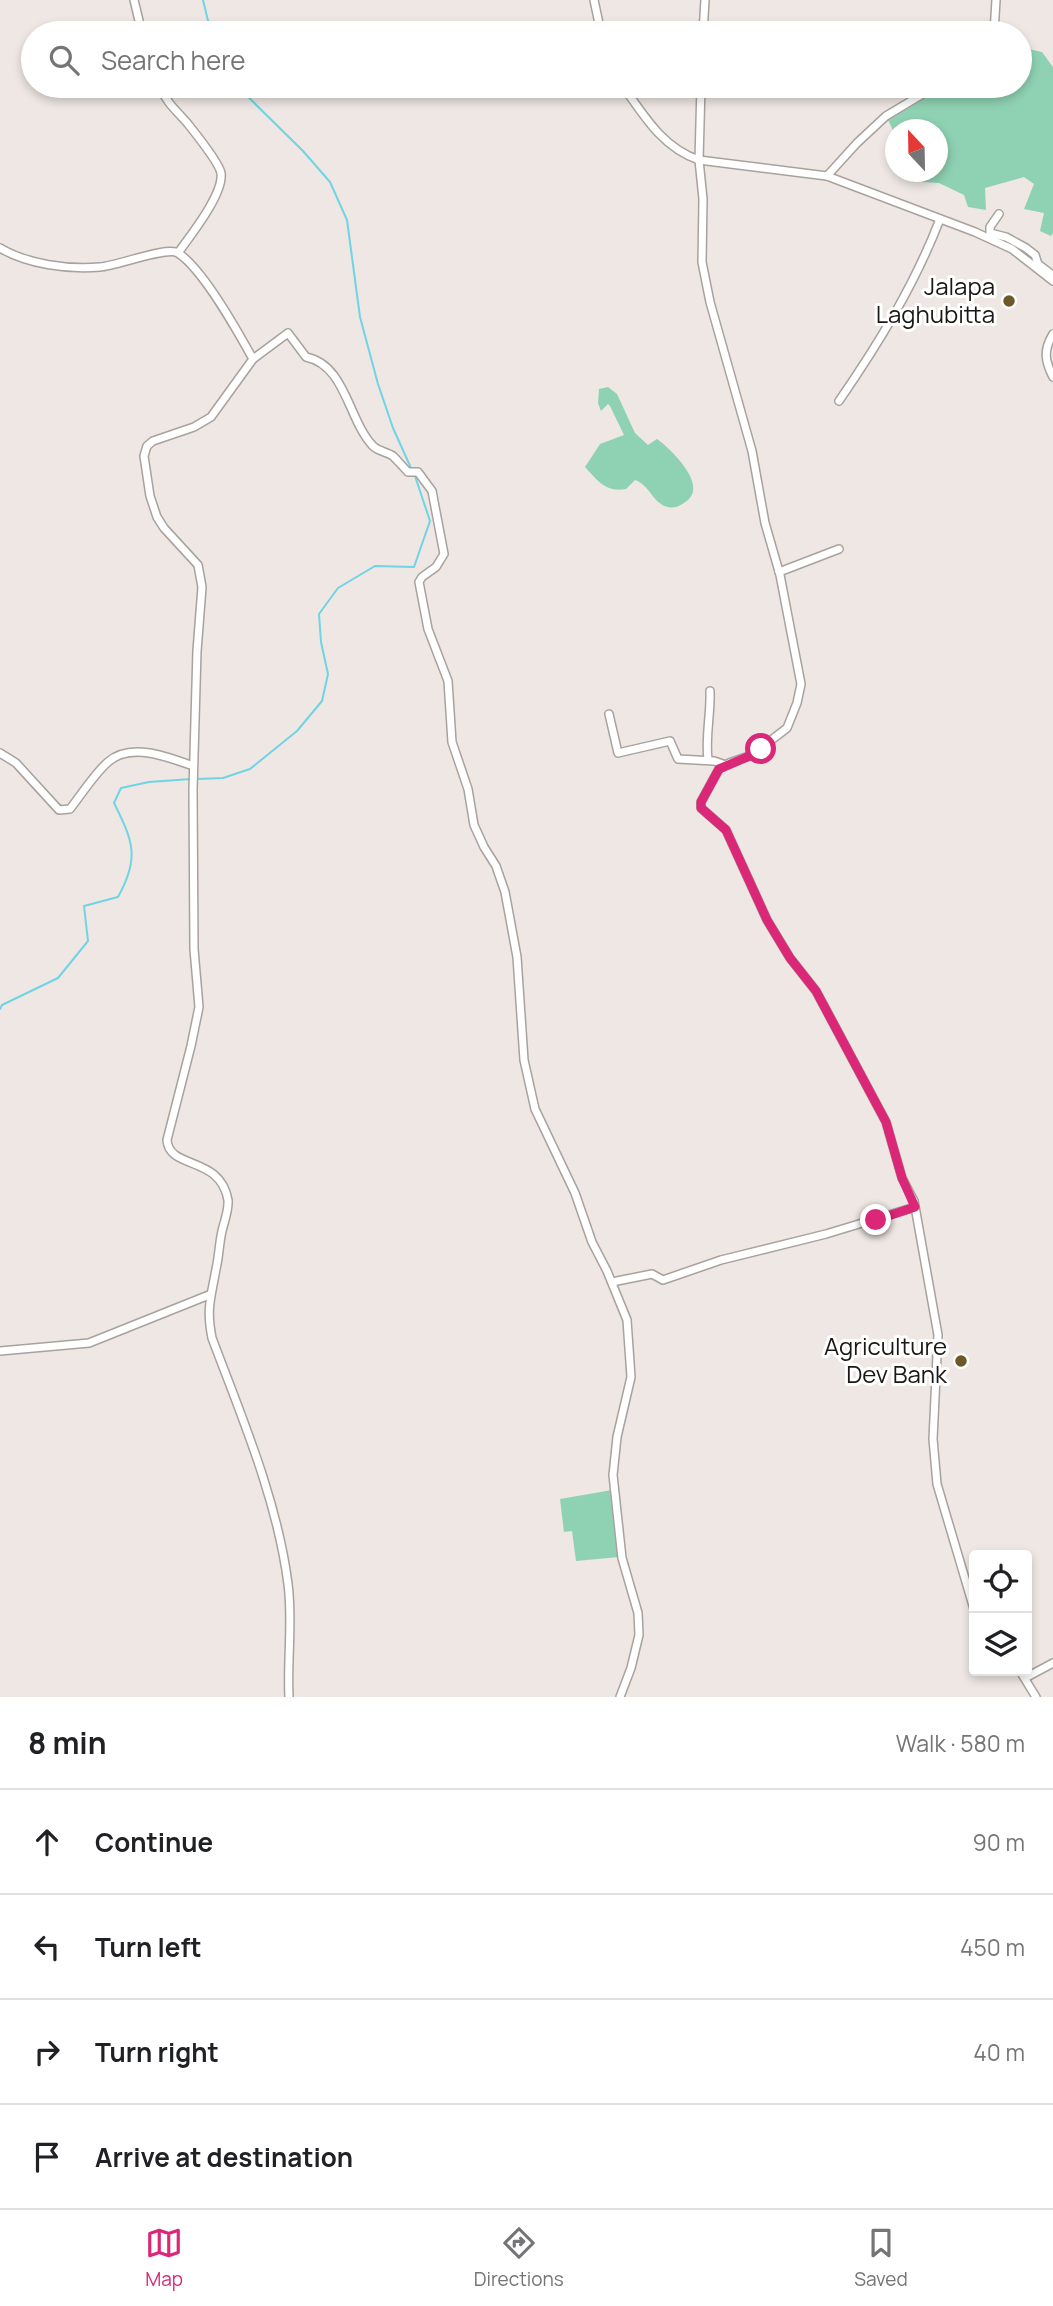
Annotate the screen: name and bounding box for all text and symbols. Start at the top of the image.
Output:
search box [21,21,1032,98]
icon: search [45,41,83,79]
text: Search here [101,42,246,78]
north arrow [885,119,948,182]
place label: Jalapa Laghubitta [876,269,995,330]
marker: Jalapa Laghubitta [1001,293,1017,309]
route start [745,733,776,764]
route end [860,1204,891,1235]
place label: Agriculture Dev Bank [824,1329,948,1390]
marker: Agriculture Dev Bank [953,1353,969,1369]
map controls [969,1550,1032,1676]
button: locate [969,1550,1032,1613]
button: layers [969,1613,1032,1676]
text: 8 min [28,1722,107,1763]
text: Walk · 580 m [896,1727,1025,1759]
icon: ahead [28,1823,66,1861]
text: Continue [95,1824,213,1860]
text: 90 m [973,1826,1025,1858]
icon: left [28,1928,66,1966]
text: Turn left [95,1929,202,1965]
text: 450 m [960,1931,1025,1963]
icon: right [28,2033,66,2071]
text: Turn right [95,2034,219,2070]
text: 40 m [973,2036,1025,2068]
icon: arrive [28,2138,66,2176]
text: Arrive at destination [95,2139,353,2175]
tab: Map [145,2224,183,2292]
tab: Directions [474,2224,564,2292]
tab: Saved [854,2224,908,2292]

